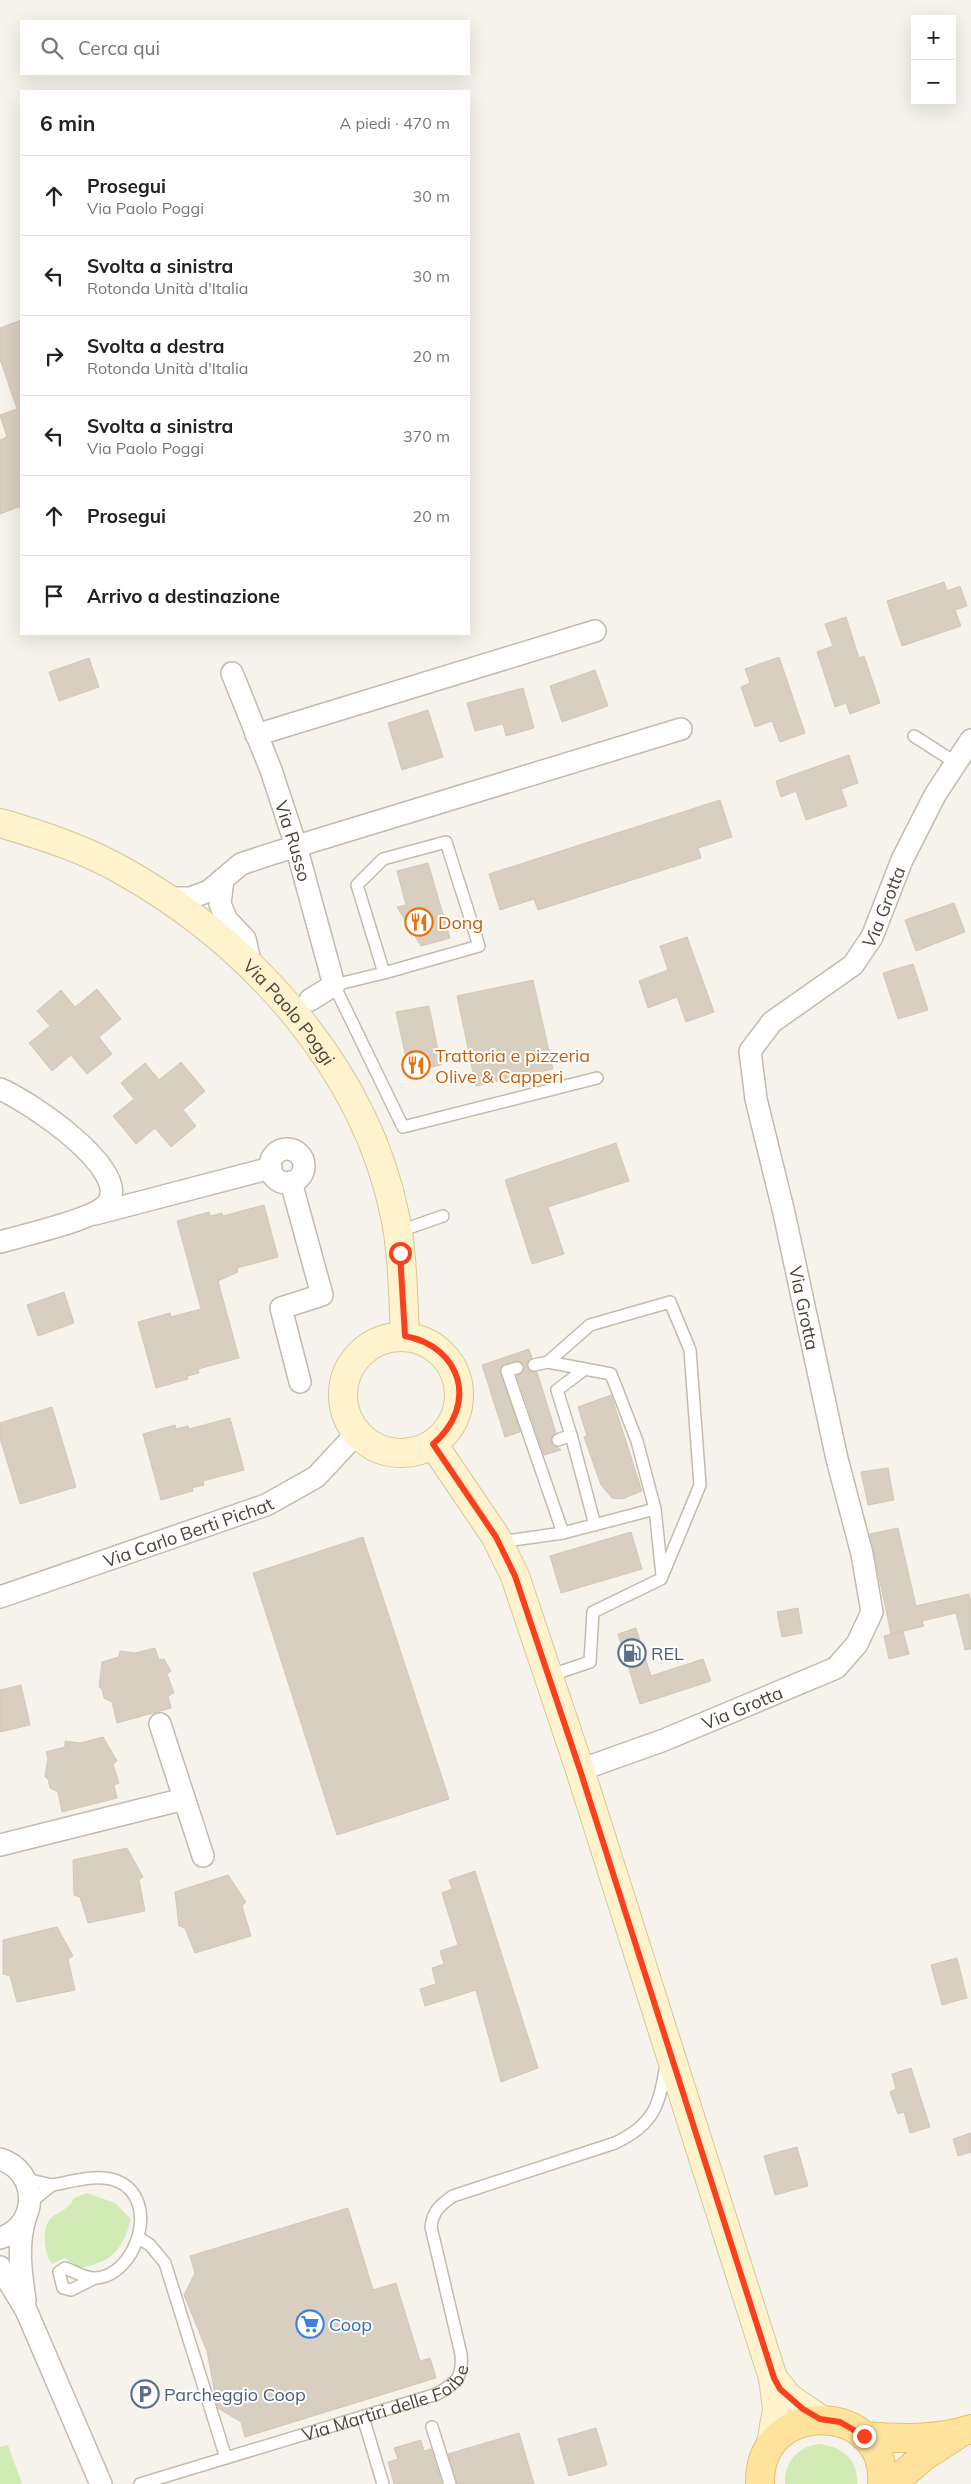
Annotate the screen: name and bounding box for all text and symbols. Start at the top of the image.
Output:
map controls [911,15,956,105]
button: + [911,15,956,60]
search box [20,20,470,75]
icon: search [38,34,66,62]
text: Cerca qui [78,36,160,60]
button: − [911,60,956,105]
text: 6 min [40,110,95,136]
text: A piedi · 470 m [339,113,450,133]
text: Prosegui [87,174,166,198]
icon: ahead [40,182,68,210]
text: 30 m [413,186,450,206]
text: Via Paolo Poggi [87,198,204,218]
text: Svolta a sinistra [87,254,233,278]
icon: left [40,262,68,290]
text: 30 m [413,266,450,286]
text: Rotonda Unità d'Italia [87,278,248,298]
text: Svolta a destra [87,334,225,358]
icon: right [40,342,68,370]
text: 20 m [413,346,450,366]
text: Rotonda Unità d'Italia [87,358,248,378]
text: Svolta a sinistra [87,414,233,438]
icon: left [40,422,68,450]
text: 370 m [403,426,450,446]
text: Via Paolo Poggi [87,438,204,458]
icon: ahead [40,502,68,530]
text: Prosegui [87,504,166,528]
text: 20 m [413,506,450,526]
icon: arrive [40,582,68,610]
text: Arrivo a destinazione [87,584,280,608]
street label: Via Russo [270,798,317,884]
street label: Via Grotta [857,863,910,952]
restaurant icon: Dong [404,907,434,937]
place label: Dong [438,911,483,934]
street label: Via Paolo Poggi [238,954,340,1069]
place label: Trattoria e pizzeria Olive & Capperi [435,1044,590,1088]
restaurant icon: Trattoria e pizzeria Olive & Capperi [401,1050,431,1080]
route start [389,1242,412,1265]
street label: Via Grotta [784,1264,824,1352]
street label: Via Carlo Berti Pichat [100,1492,277,1572]
fuel station icon: REL [617,1638,647,1668]
place label: REL [651,1642,684,1665]
street label: Via Grotta [698,1680,786,1734]
supermarket icon: Coop [295,2309,325,2339]
place label: Coop [329,2313,372,2336]
street label: Via Martiri delle Foibe [299,2363,473,2446]
parking icon: Parcheggio Coop [130,2379,160,2409]
place label: Parcheggio Coop [164,2383,306,2406]
route end [853,2425,876,2448]

